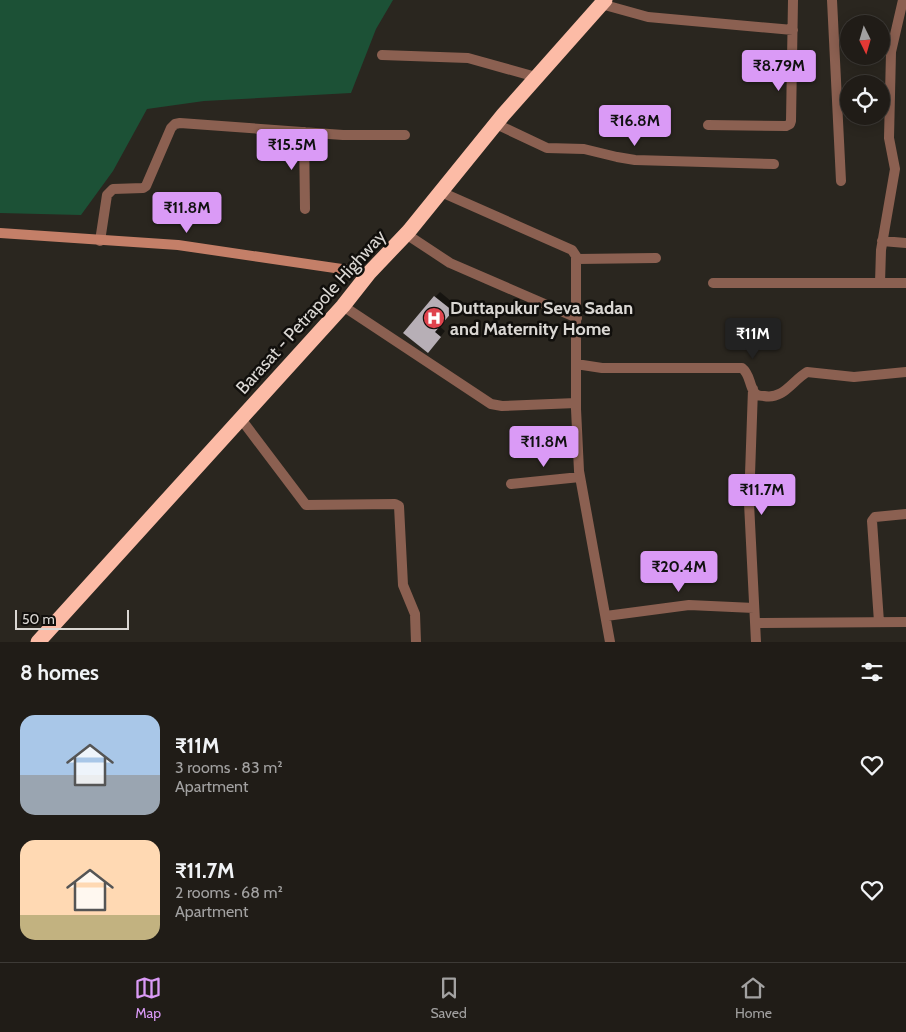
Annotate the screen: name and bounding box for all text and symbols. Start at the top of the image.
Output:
north arrow [840,15,890,65]
map controls [840,15,890,125]
pin: ₹8.79M [738,49,820,92]
text: ₹8.79M [753,56,805,75]
button: locate [840,75,890,125]
pin: ₹16.8M [594,104,676,147]
text: ₹16.8M [610,111,660,130]
pin: ₹15.5M [251,128,333,171]
text: ₹15.5M [268,135,316,154]
pin: ₹11.8M [146,192,228,234]
text: ₹11.8M [163,198,211,217]
street label: Barasat - Petrapole Highway [231,225,391,399]
place label: Duttapukur Seva Sadan and Maternity Home [450,297,633,340]
hospital icon: Duttapukur Seva Sadan and Maternity Home [422,306,446,330]
pin: ₹11M [723,318,783,360]
text: ₹11M [736,324,770,343]
pin: ₹11.8M [503,426,585,468]
text: ₹11.8M [520,432,568,451]
pin: ₹11.7M [721,474,803,516]
text: ₹11.7M [739,480,785,499]
pin: ₹20.4M [638,550,720,593]
text: ₹20.4M [651,557,707,576]
scale bar [15,607,129,630]
text: 50 m [22,610,55,628]
icon: filters [858,658,886,686]
text: 8 homes [20,660,99,685]
text: ₹11M [175,733,219,758]
icon: home [60,735,120,795]
icon: heart [858,751,886,779]
text: 3 rooms · 83 m² [175,758,283,777]
text: Apartment [175,777,248,796]
text: ₹11.7M [175,858,234,883]
icon: home [60,860,120,920]
icon: heart [858,876,886,904]
text: 2 rooms · 68 m² [175,883,283,902]
text: Apartment [175,902,248,921]
tab: Map [134,974,162,1022]
tab: Saved [430,974,467,1022]
tab: Home [735,974,772,1022]

